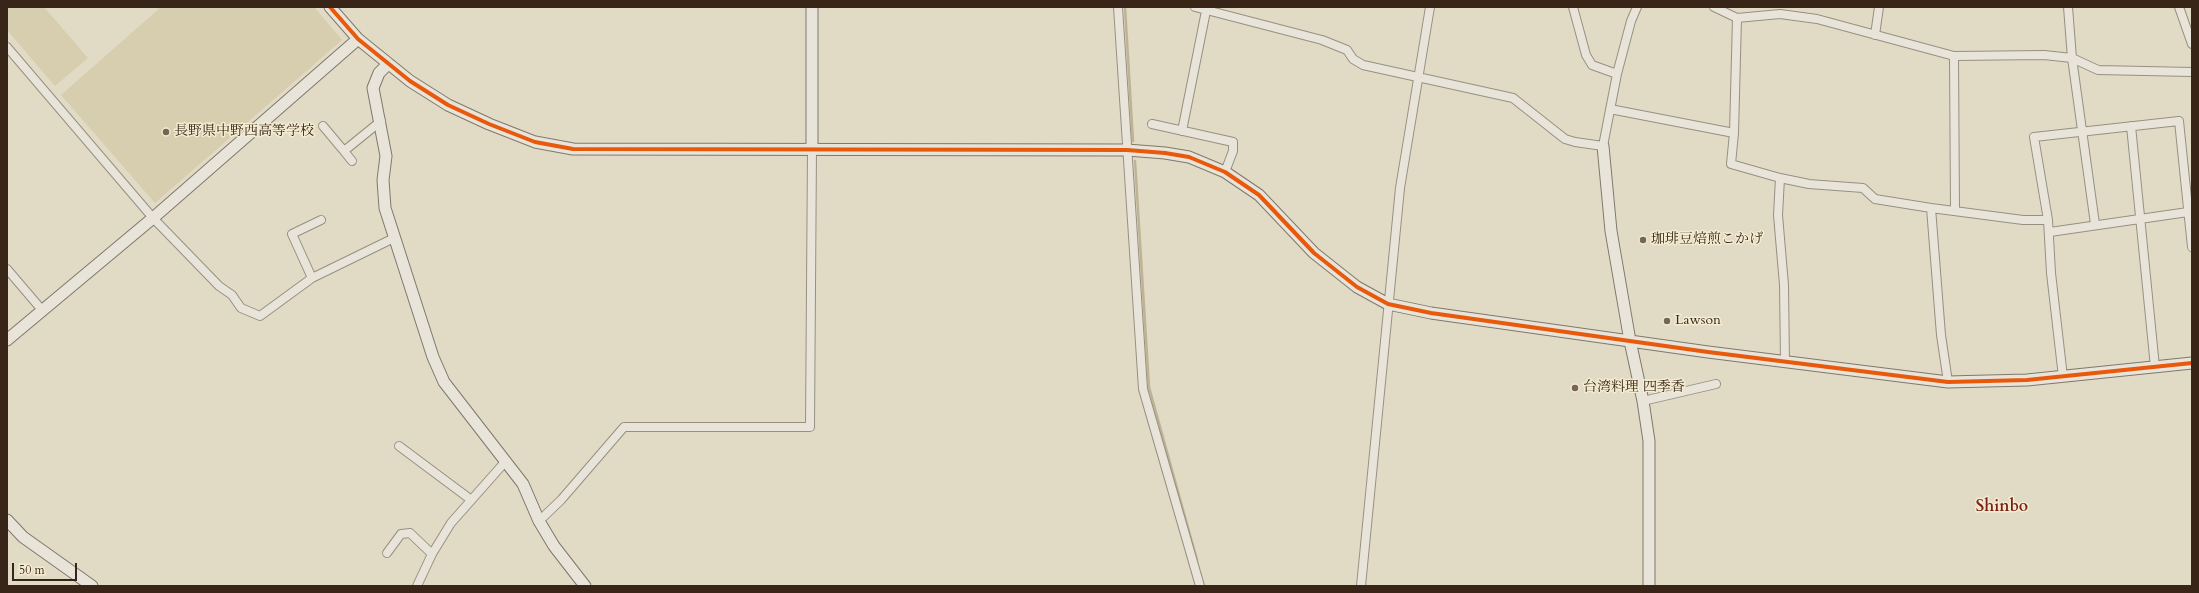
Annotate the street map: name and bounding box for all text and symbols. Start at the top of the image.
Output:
place label: 長野県中野西高等学校 [174,124,314,140]
marker: 長野県中野西高等学校 [161,127,171,137]
place label: 珈琲豆焙煎こかげ [1651,232,1763,248]
marker: 珈琲豆焙煎こかげ [1638,235,1648,245]
place label: Lawson [1675,313,1721,329]
marker: Lawson [1662,316,1672,326]
place label: 台湾料理 四季香 [1583,380,1685,396]
marker: 台湾料理 四季香 [1570,383,1580,393]
district label: Shinbo [1976,497,2028,517]
scale bar [14,555,79,581]
text: 50 m [19,562,45,578]

